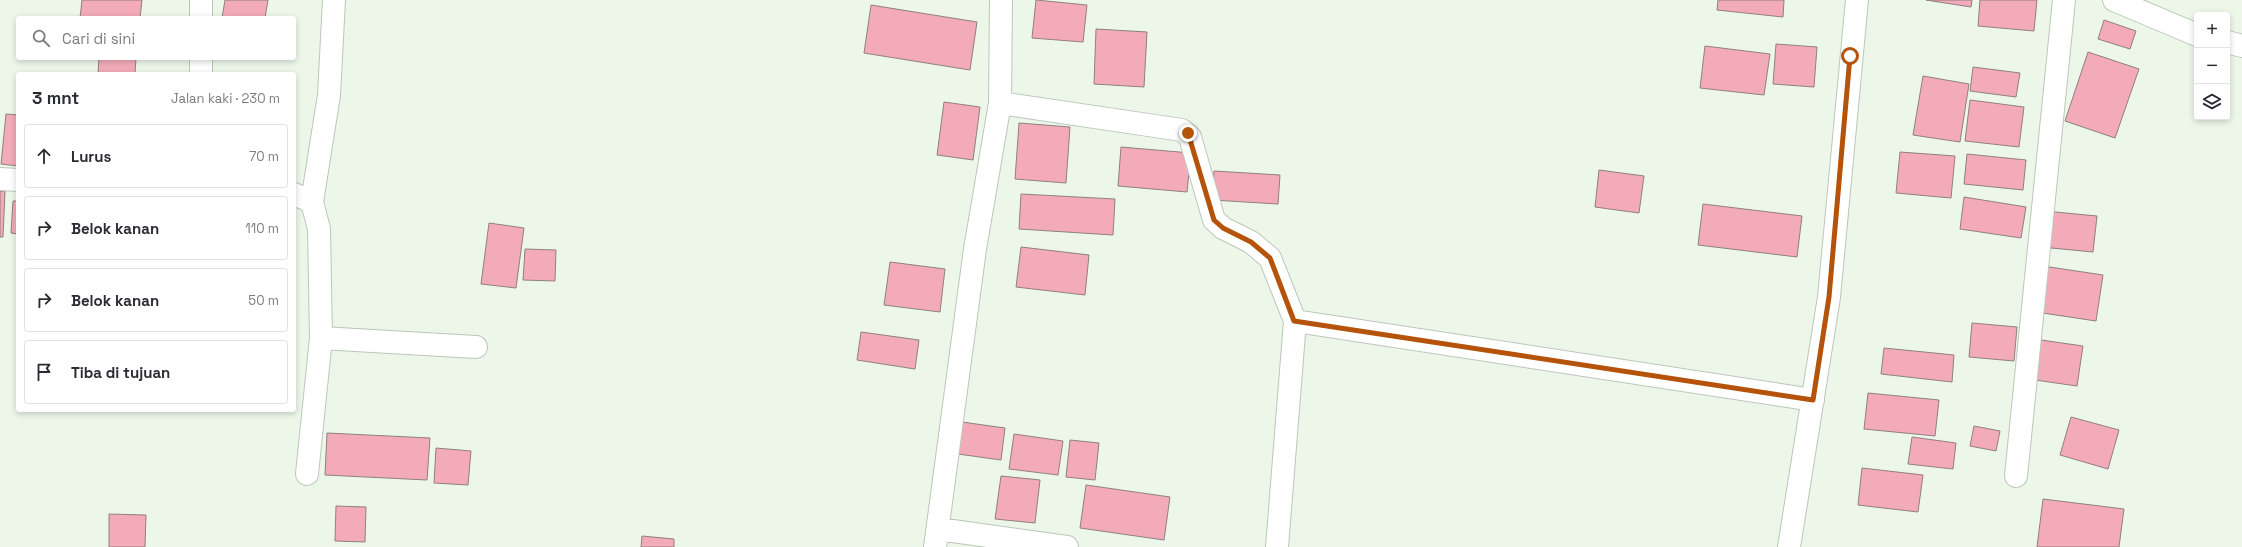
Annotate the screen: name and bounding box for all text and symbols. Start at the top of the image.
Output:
map controls [2194,12,2230,120]
button: + [2194,12,2230,48]
search box [16,16,296,60]
icon: search [30,27,52,49]
text: Cari di sini [62,29,135,48]
route start [1841,47,1859,65]
button: − [2194,48,2230,84]
button: layers [2194,84,2230,120]
text: 3 mnt [32,87,79,109]
text: Jalan kaki · 230 m [171,90,280,107]
route end [1179,124,1197,142]
icon: ahead [33,145,55,167]
text: Lurus [71,147,111,166]
text: 70 m [249,148,279,165]
icon: right [33,217,55,239]
text: Belok kanan [71,219,159,238]
text: 110 m [245,220,279,237]
icon: right [33,289,55,311]
text: Belok kanan [71,291,159,310]
text: 50 m [248,292,279,309]
icon: arrive [33,361,55,383]
text: Tiba di tujuan [71,363,170,382]

